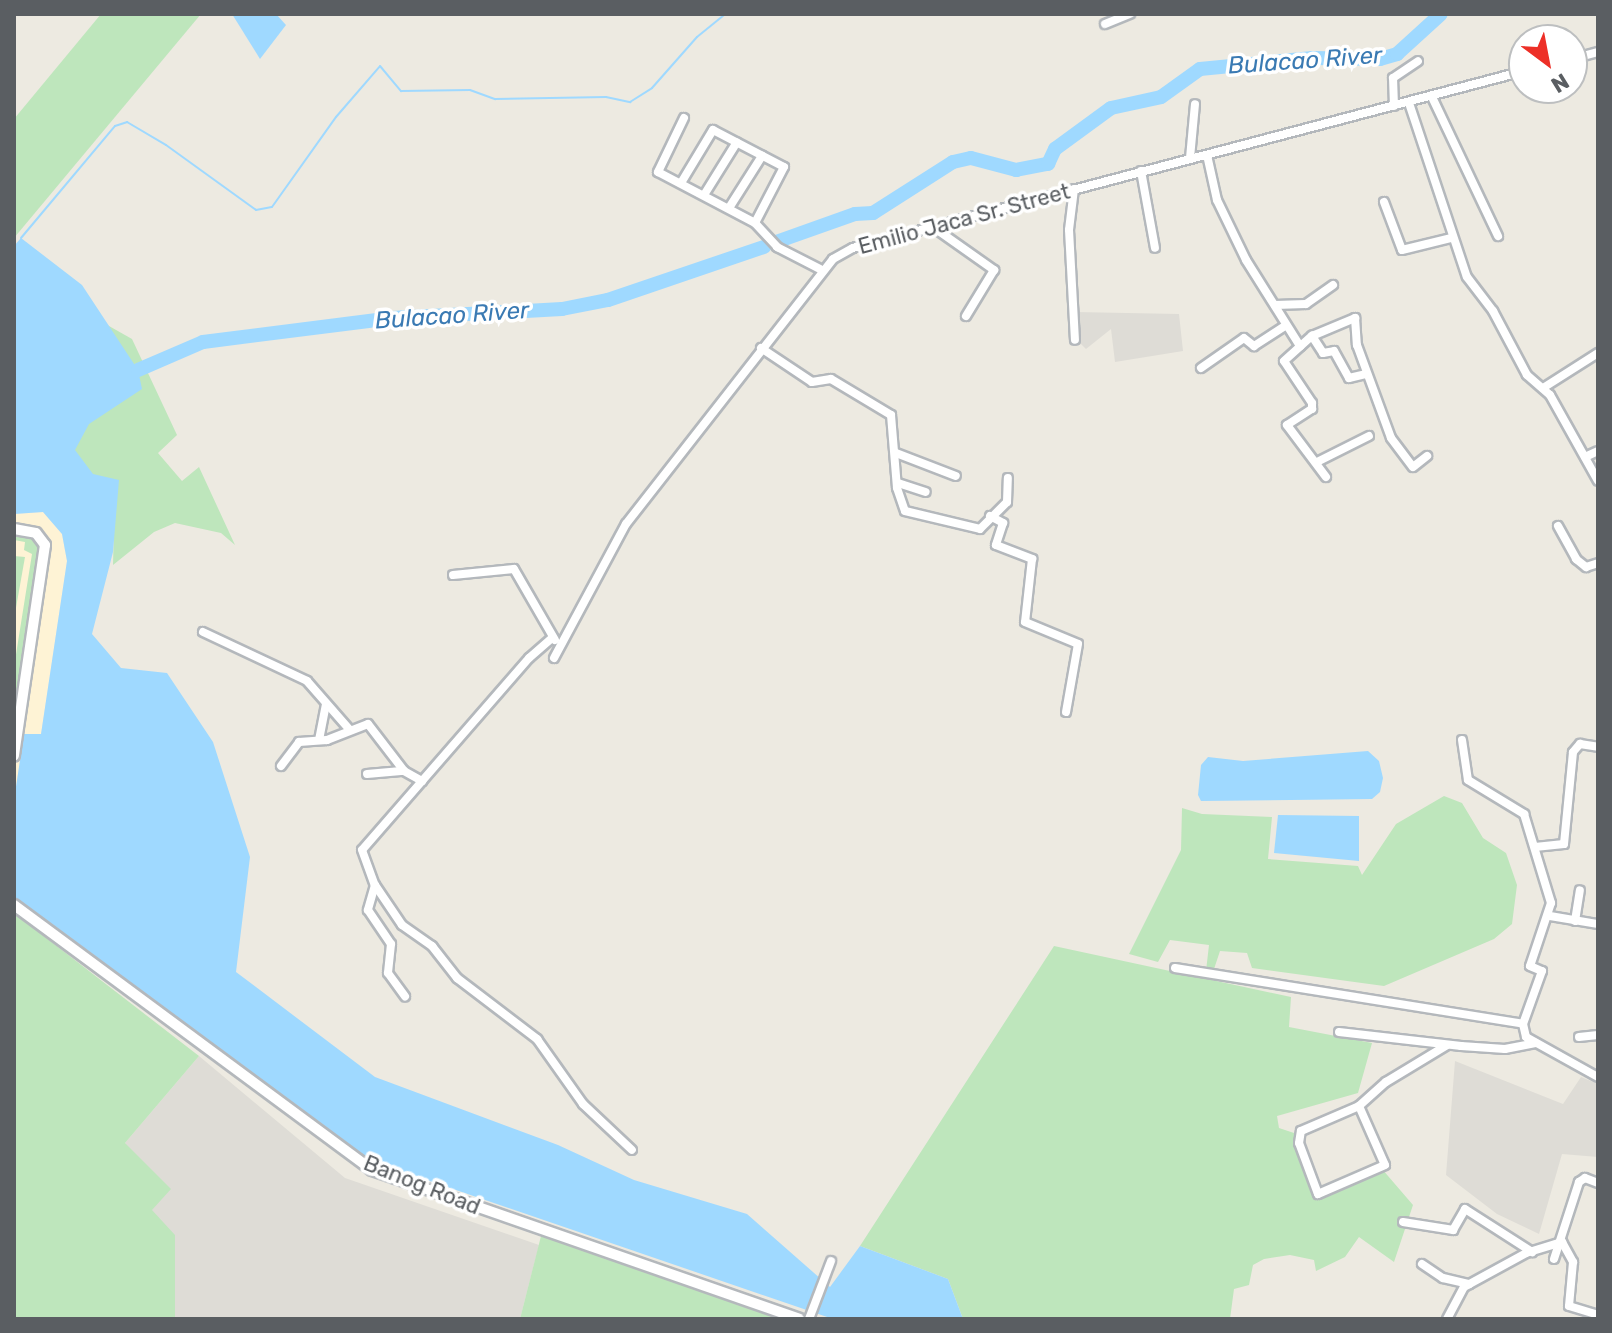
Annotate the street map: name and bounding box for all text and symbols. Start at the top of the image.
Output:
north arrow [1508,24,1588,104]
water label: Bulacao River [1227,41,1383,81]
text: N [1546,67,1574,99]
street label: Emilio Jaca Sr. Street [855,178,1073,260]
water label: Bulacao River [374,296,530,336]
street label: Banog Road [360,1150,484,1220]

